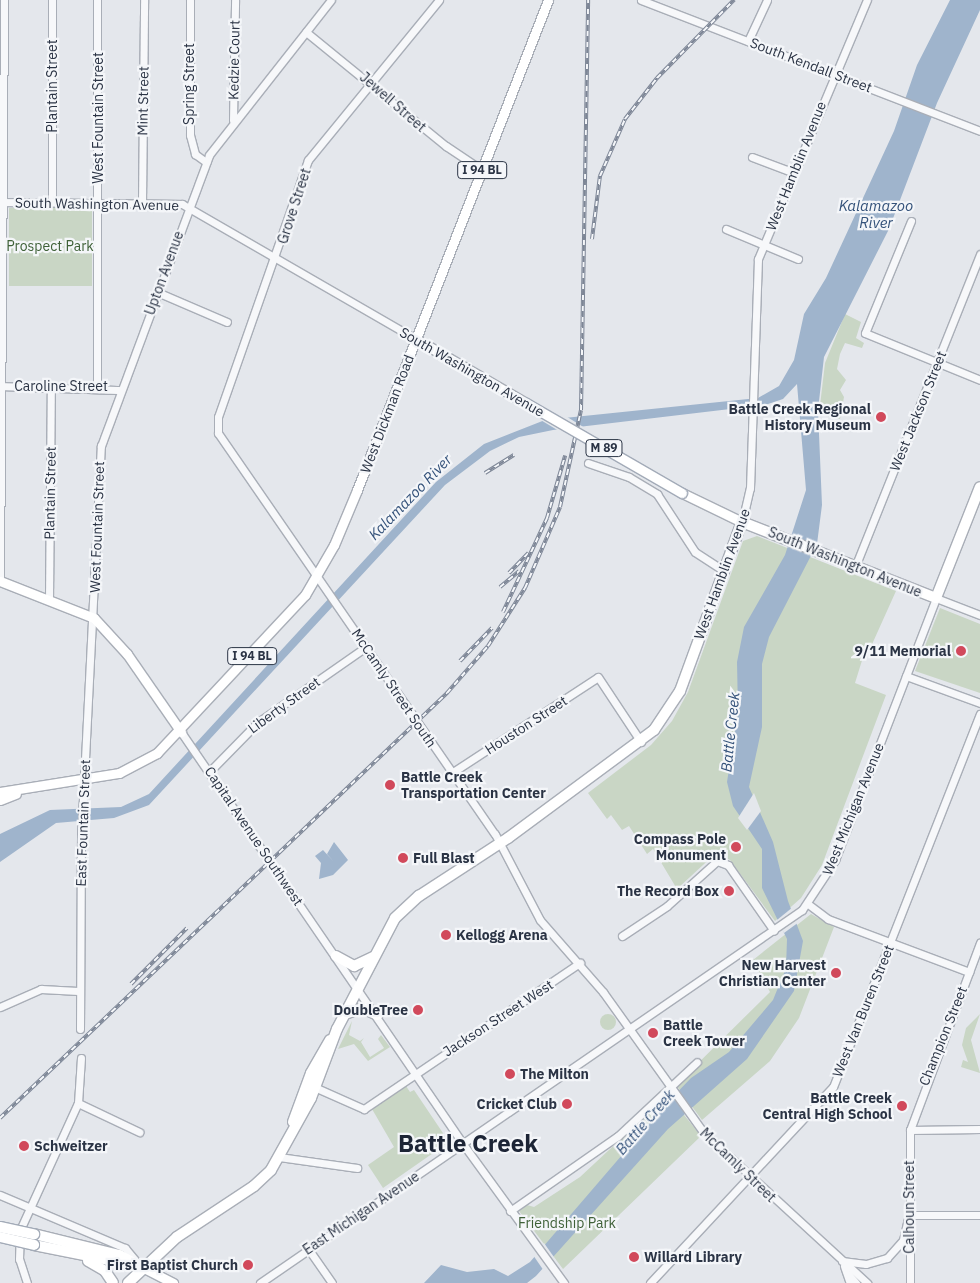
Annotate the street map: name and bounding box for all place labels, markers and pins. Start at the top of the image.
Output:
place label: Battle Creek Regional History Museum [729,401,871,434]
marker: Battle Creek Regional History Museum [875,411,887,423]
place label: 9/11 Memorial [854,643,951,659]
marker: 9/11 Memorial [955,645,967,657]
place label: Battle Creek Transportation Center [401,769,546,802]
marker: Battle Creek Transportation Center [383,778,397,792]
place label: Compass Pole Monument [634,831,726,864]
marker: Compass Pole Monument [730,841,742,853]
place label: Full Blast [413,850,475,866]
marker: Full Blast [397,852,409,864]
place label: The Record Box [617,883,719,899]
marker: The Record Box [723,885,735,897]
place label: Kellogg Arena [456,927,548,943]
marker: Kellogg Arena [440,929,452,941]
place label: New Harvest Christian Center [719,957,826,990]
marker: New Harvest Christian Center [830,967,842,979]
place label: DoubleTree [333,1002,408,1018]
marker: DoubleTree [412,1004,424,1016]
place label: Battle Creek Tower [663,1017,745,1050]
marker: Battle Creek Tower [647,1027,659,1039]
place label: The Milton [520,1066,589,1082]
marker: The Milton [504,1068,516,1080]
place label: Battle Creek Central High School [762,1090,892,1122]
place label: Cricket Club [477,1096,557,1112]
marker: Cricket Club [561,1098,573,1110]
marker: Battle Creek Central High School [896,1100,908,1112]
place label: Schweitzer [34,1138,108,1154]
marker: Schweitzer [18,1140,30,1152]
place label: Willard Library [644,1249,742,1265]
marker: Willard Library [628,1251,640,1263]
place label: First Baptist Church [107,1257,238,1273]
marker: First Baptist Church [242,1259,254,1271]

